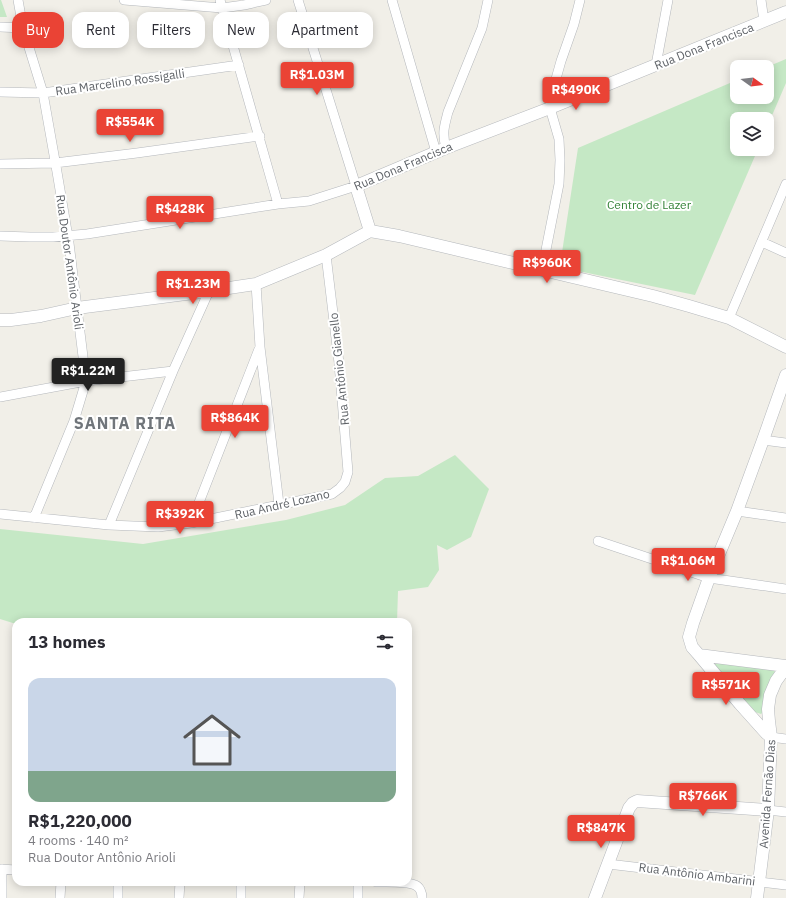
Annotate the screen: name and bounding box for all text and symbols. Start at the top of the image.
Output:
chip: Buy [12,12,64,48]
chip: Rent [72,12,129,48]
chip: Filters [137,12,205,48]
chip: New [213,12,269,48]
chip: Apartment [277,12,373,48]
street label: Rua Dona Francisca [652,19,756,73]
north arrow [730,60,774,104]
map controls [730,60,774,156]
pin: R$1.03M [280,62,354,96]
street label: Rua Marcelino Rossigalli [54,65,186,99]
text: R$1.03M [290,66,344,83]
pin: R$490K [543,77,609,111]
text: R$490K [551,81,601,98]
pin: R$554K [97,109,163,143]
button: layers [730,112,774,156]
text: R$554K [105,113,155,130]
street label: Rua Dona Francisca [351,138,455,194]
street label: Rua Doutor Antônio Arioli [53,193,87,331]
pin: R$428K [147,196,213,230]
park label: Centro de Lazer [607,197,692,212]
text: R$428K [155,200,205,217]
pin: R$960K [514,250,580,284]
text: R$960K [522,254,572,271]
pin: R$1.23M [156,271,230,305]
text: R$1.23M [166,275,220,292]
street label: Rua Antônio Gianello [326,312,352,426]
pin: R$1.22M [51,358,125,392]
text: R$1.22M [61,362,115,379]
pin: R$864K [202,405,268,439]
text: R$864K [210,409,260,426]
district label: SANTA RITA [74,413,176,433]
street label: Rua André Lozano [233,486,331,522]
pin: R$392K [147,501,213,535]
text: R$392K [155,505,205,522]
pin: R$1.06M [651,548,725,582]
text: R$1.06M [661,552,715,569]
text: 13 homes [28,631,105,653]
icon: filters [374,631,396,653]
pin: R$571K [693,672,759,706]
text: R$571K [701,676,751,693]
icon: home [176,704,248,776]
street label: Avenida Fernão Dias [756,739,778,849]
pin: R$766K [670,783,736,817]
text: R$766K [678,787,728,804]
text: R$1,220,000 [28,810,132,832]
pin: R$847K [568,815,634,849]
text: R$847K [576,819,626,836]
text: 4 rooms · 140 m² [28,832,129,849]
text: Rua Doutor Antônio Arioli [28,849,176,866]
street label: Rua Antônio Ambarini [638,859,756,889]

